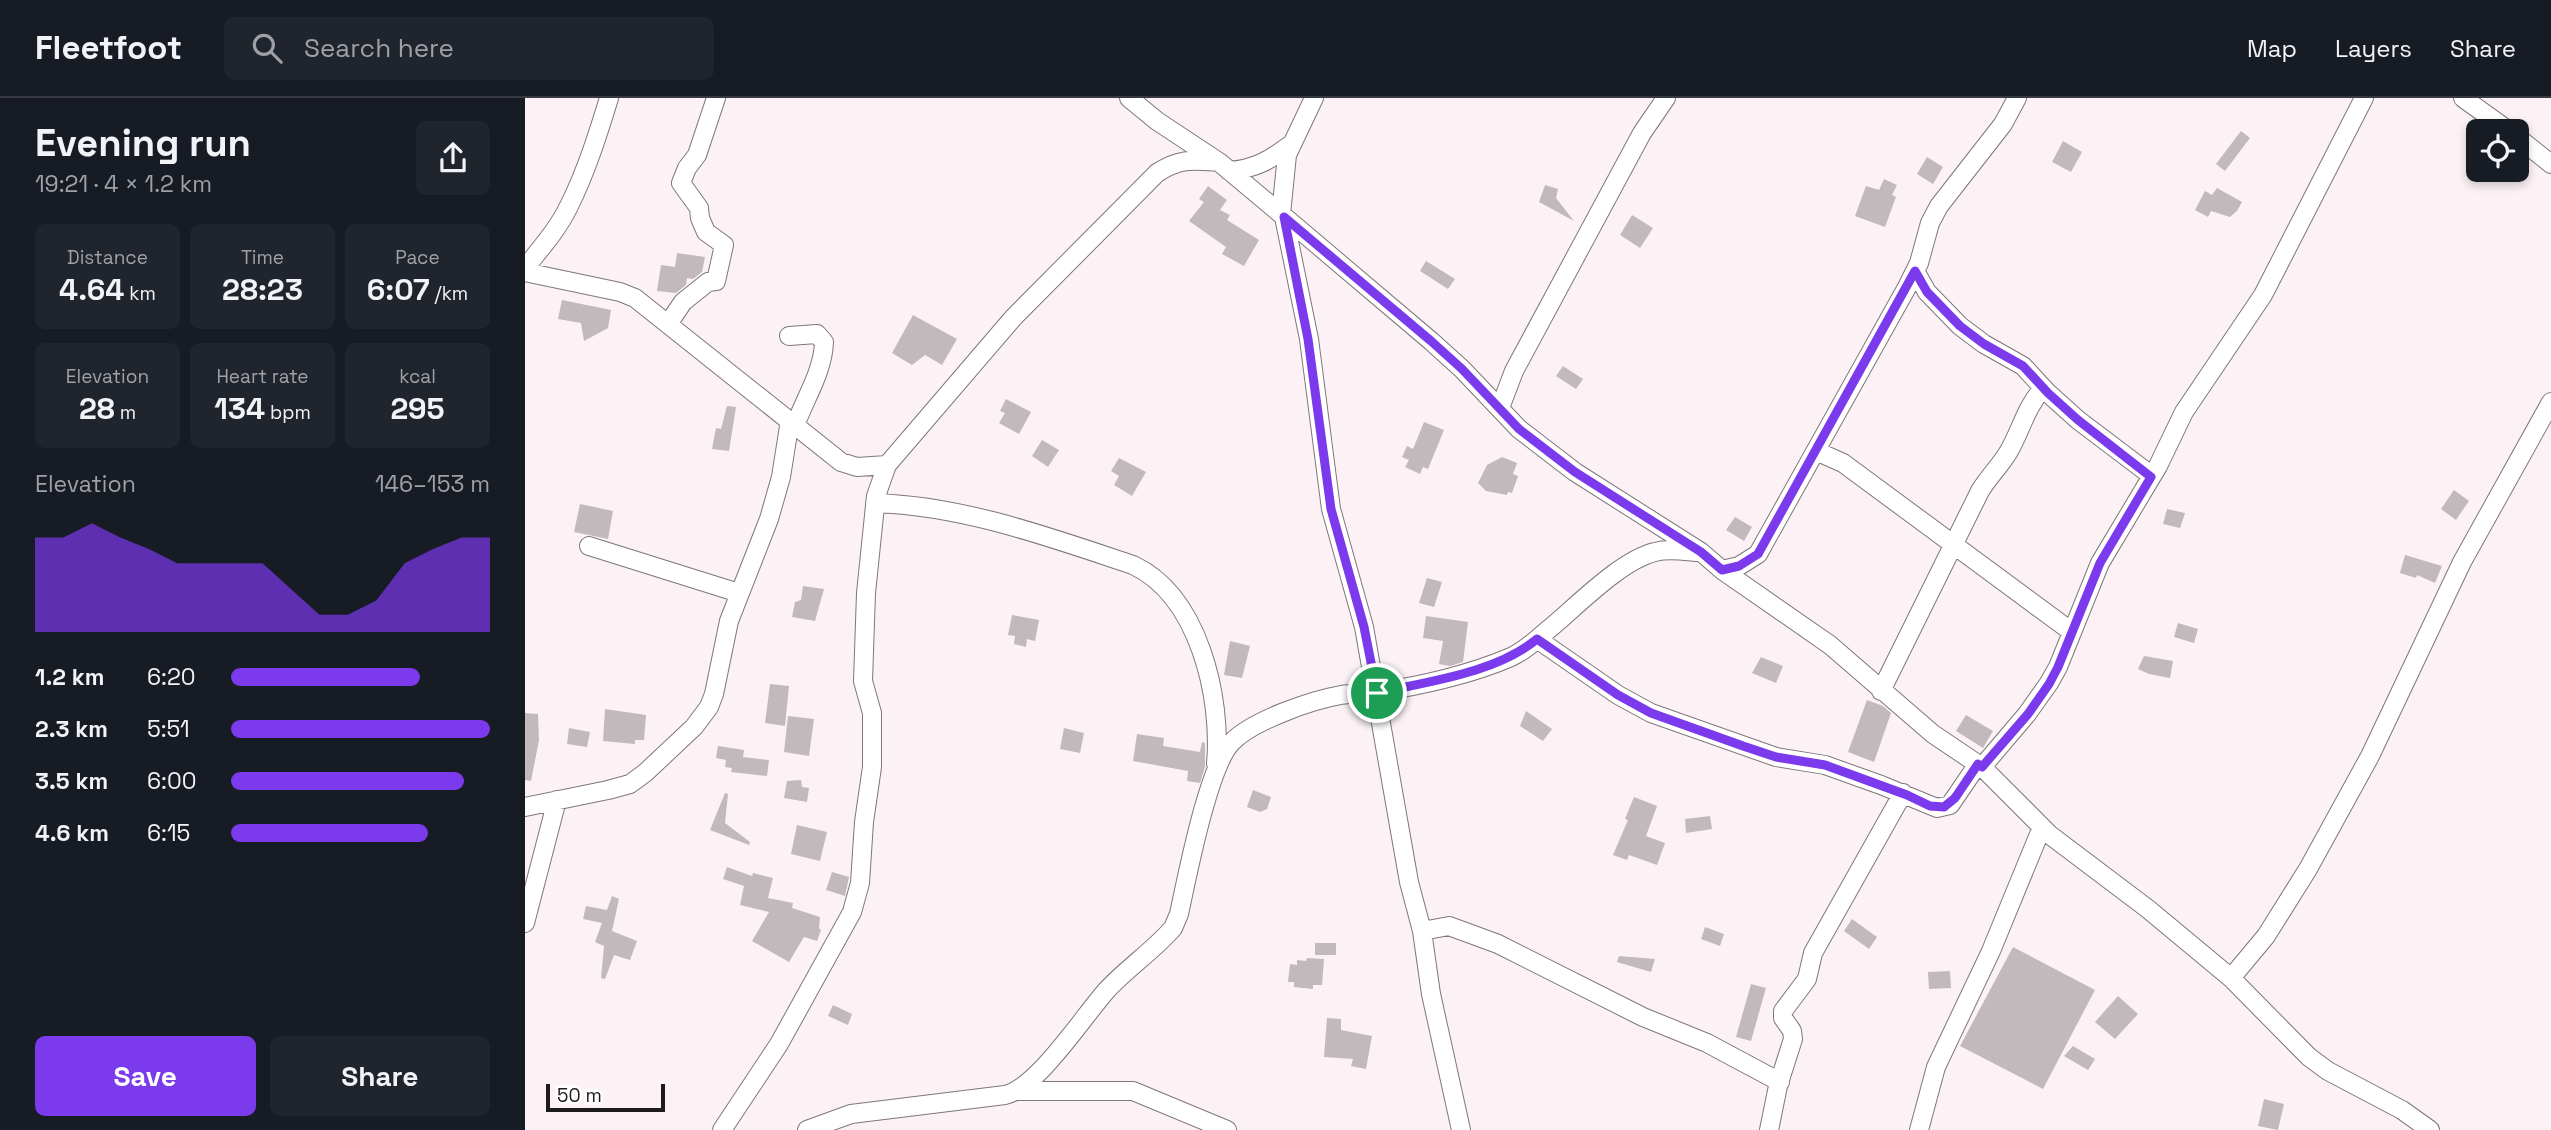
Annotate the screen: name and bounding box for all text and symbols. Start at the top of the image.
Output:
search box [224,17,714,80]
text: Fleetfoot [35,27,182,69]
icon: search [248,29,286,67]
text: Search here [304,31,454,65]
text: Map [2247,33,2297,64]
text: Layers [2335,33,2412,64]
text: Share [2450,33,2516,64]
text: Evening run [35,119,251,167]
map controls [2466,119,2529,182]
button: locate [2466,119,2529,182]
button: share [416,121,490,195]
text: 19:21 · 4 × 1.2 km [35,169,212,199]
text: Distance [67,245,148,270]
text: Time [241,245,284,270]
text: Pace [395,245,440,270]
text: 4.64 [59,270,124,309]
text: 28:23 [222,270,303,309]
text: 6:07 [367,270,430,309]
text: km [124,281,156,306]
text: /km [430,281,468,306]
text: Elevation [66,364,149,389]
text: Heart rate [216,364,309,389]
text: kcal [399,364,436,389]
text: 28 [79,389,115,428]
text: 134 [214,389,265,428]
text: 295 [390,389,445,428]
text: m [115,400,136,425]
text: bpm [265,400,311,425]
text: Elevation [35,469,136,499]
text: 146–153 m [375,469,490,499]
text: 1.2 km [35,662,104,692]
text: 6:20 [147,662,196,692]
pin [1347,663,1407,723]
icon: arrive [1358,674,1396,712]
text: 2.3 km [35,714,108,744]
text: 5:51 [147,714,190,744]
text: 3.5 km [35,766,108,796]
text: 6:00 [147,766,196,796]
text: 4.6 km [35,818,109,848]
text: 6:15 [147,818,190,848]
button: Save [35,1036,256,1116]
button: Share [270,1036,490,1116]
scale bar [546,1081,665,1113]
text: 50 m [557,1083,602,1108]

